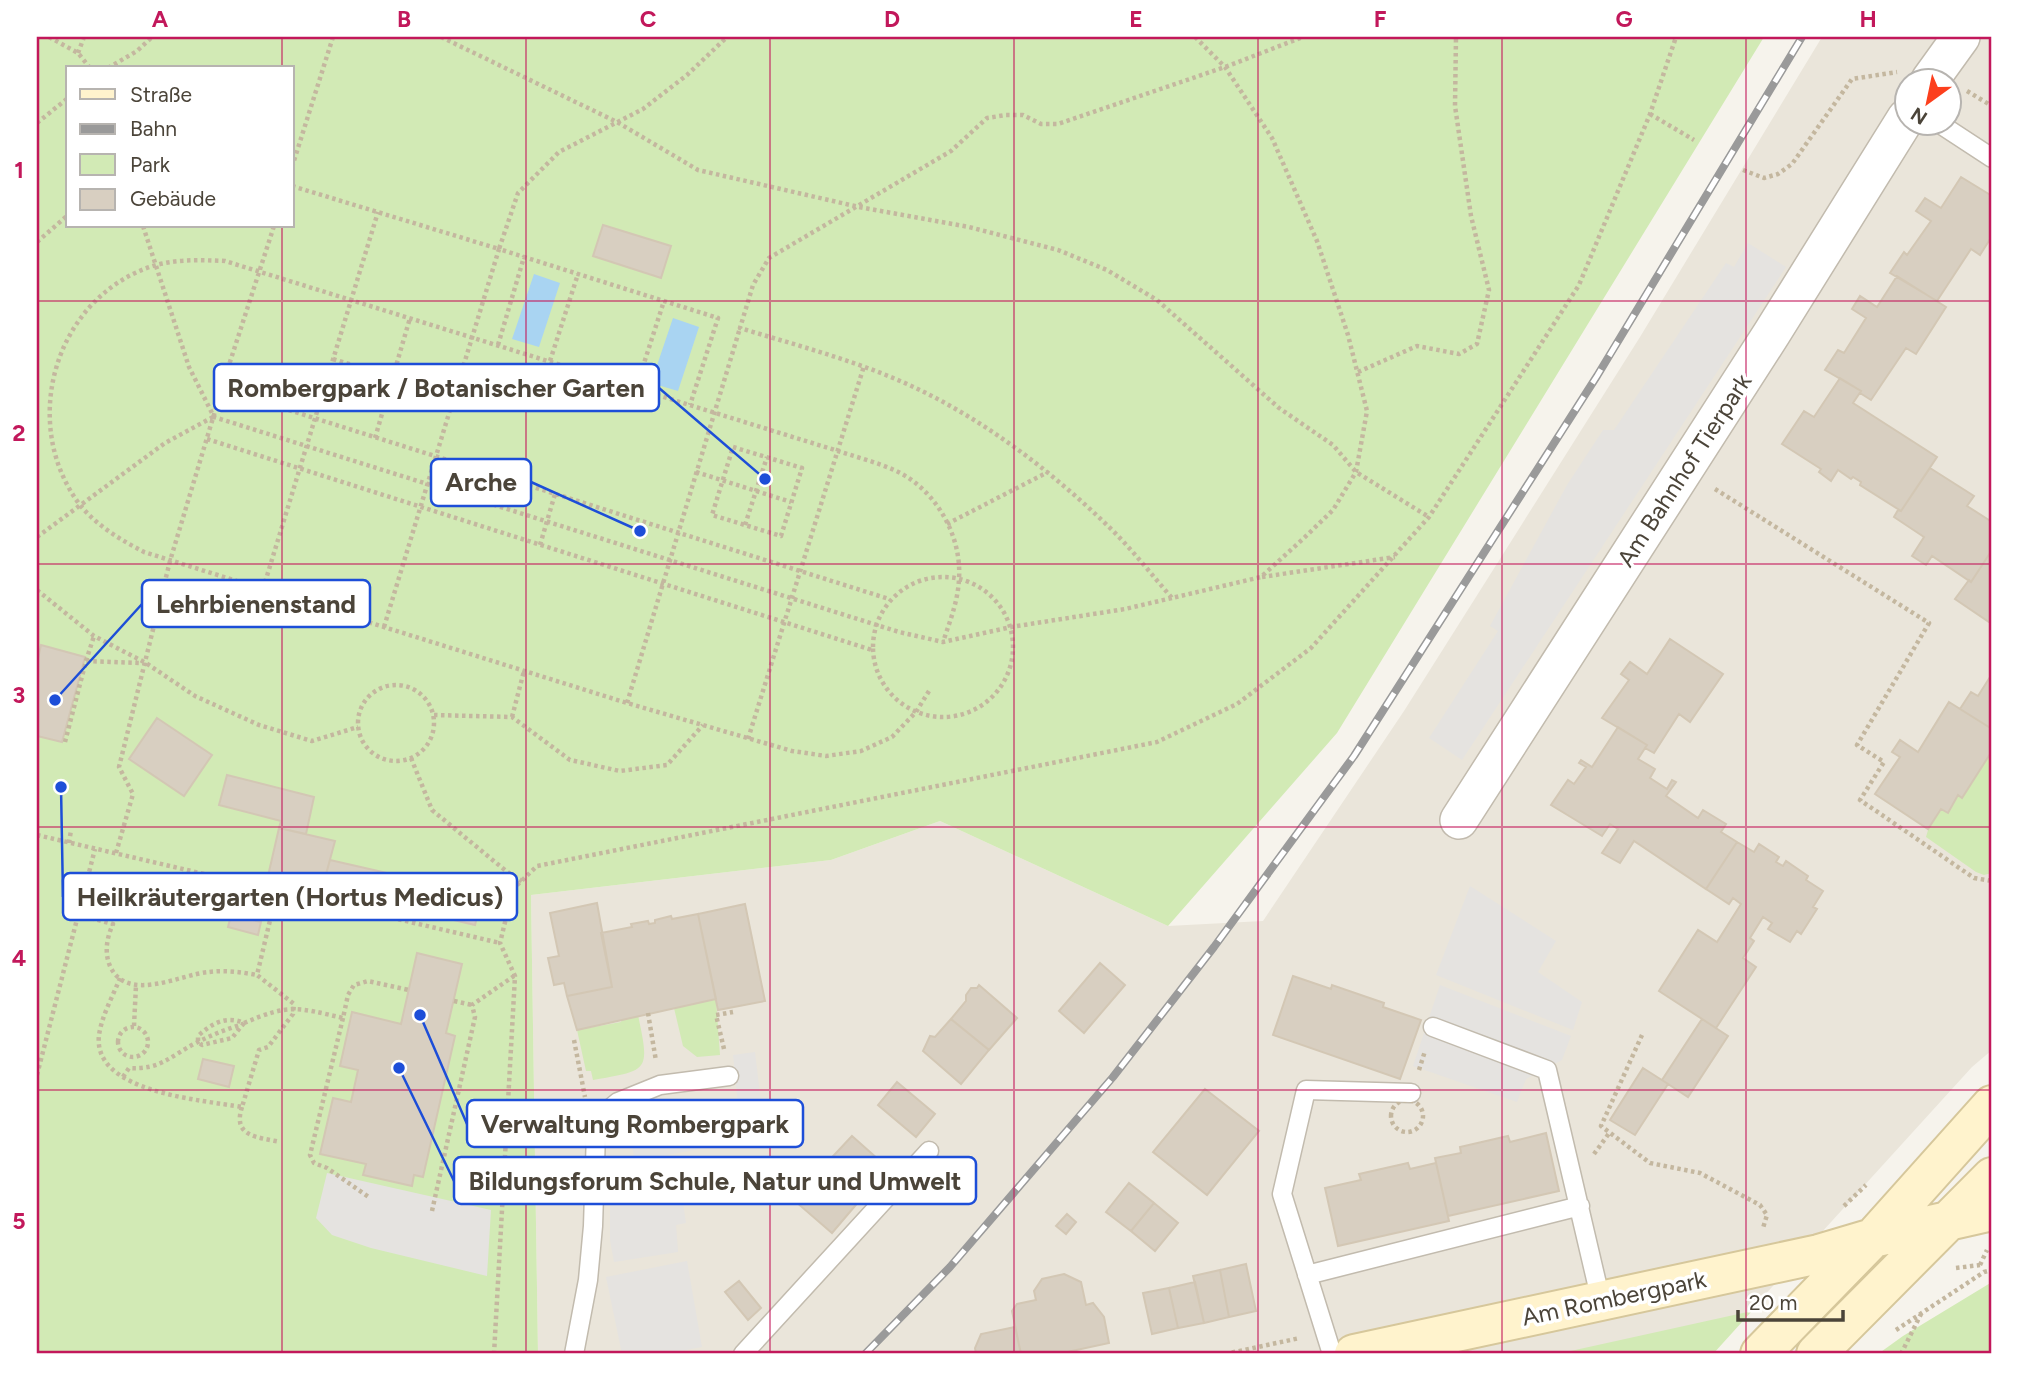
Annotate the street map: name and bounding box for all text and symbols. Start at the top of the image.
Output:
text: A [152,5,169,33]
text: B [397,5,411,33]
text: C [640,5,657,33]
text: D [884,5,900,33]
text: E [1129,5,1143,33]
text: F [1374,5,1387,33]
text: G [1615,5,1633,33]
text: H [1859,5,1877,33]
legend [66,66,294,228]
north arrow [1892,66,1962,136]
text: Straße [130,82,192,107]
text: N [1907,102,1931,129]
text: Bahn [130,116,177,141]
text: Park [130,152,171,177]
text: 1 [14,156,24,184]
text: Gebäude [130,186,216,211]
callout: Rombergpark / Botanischer Garten [214,364,659,411]
street label: Am Bahnhof Tierpark [1611,368,1758,572]
text: Rombergpark / Botanischer Garten [227,372,645,404]
text: 2 [12,419,26,447]
callout: Arche [431,459,531,506]
text: Arche [445,466,517,498]
callout: Lehrbienenstand [142,580,370,627]
text: Lehrbienenstand [156,588,356,620]
text: 3 [13,681,25,709]
callout: Heilkräutergarten (Hortus Medicus) [63,873,517,920]
text: Heilkräutergarten (Hortus Medicus) [77,881,503,913]
text: 4 [12,944,26,972]
callout: Verwaltung Rombergpark [467,1100,803,1147]
text: Verwaltung Rombergpark [481,1108,789,1140]
callout: Bildungsforum Schule, Natur und Umwelt [454,1157,976,1204]
text: Bildungsforum Schule, Natur und Umwelt [468,1165,962,1197]
text: 5 [12,1207,26,1235]
street label: Am Rombergpark [1519,1264,1709,1332]
scale bar [1738,1279,1843,1323]
text: 20 m [1749,1290,1797,1315]

